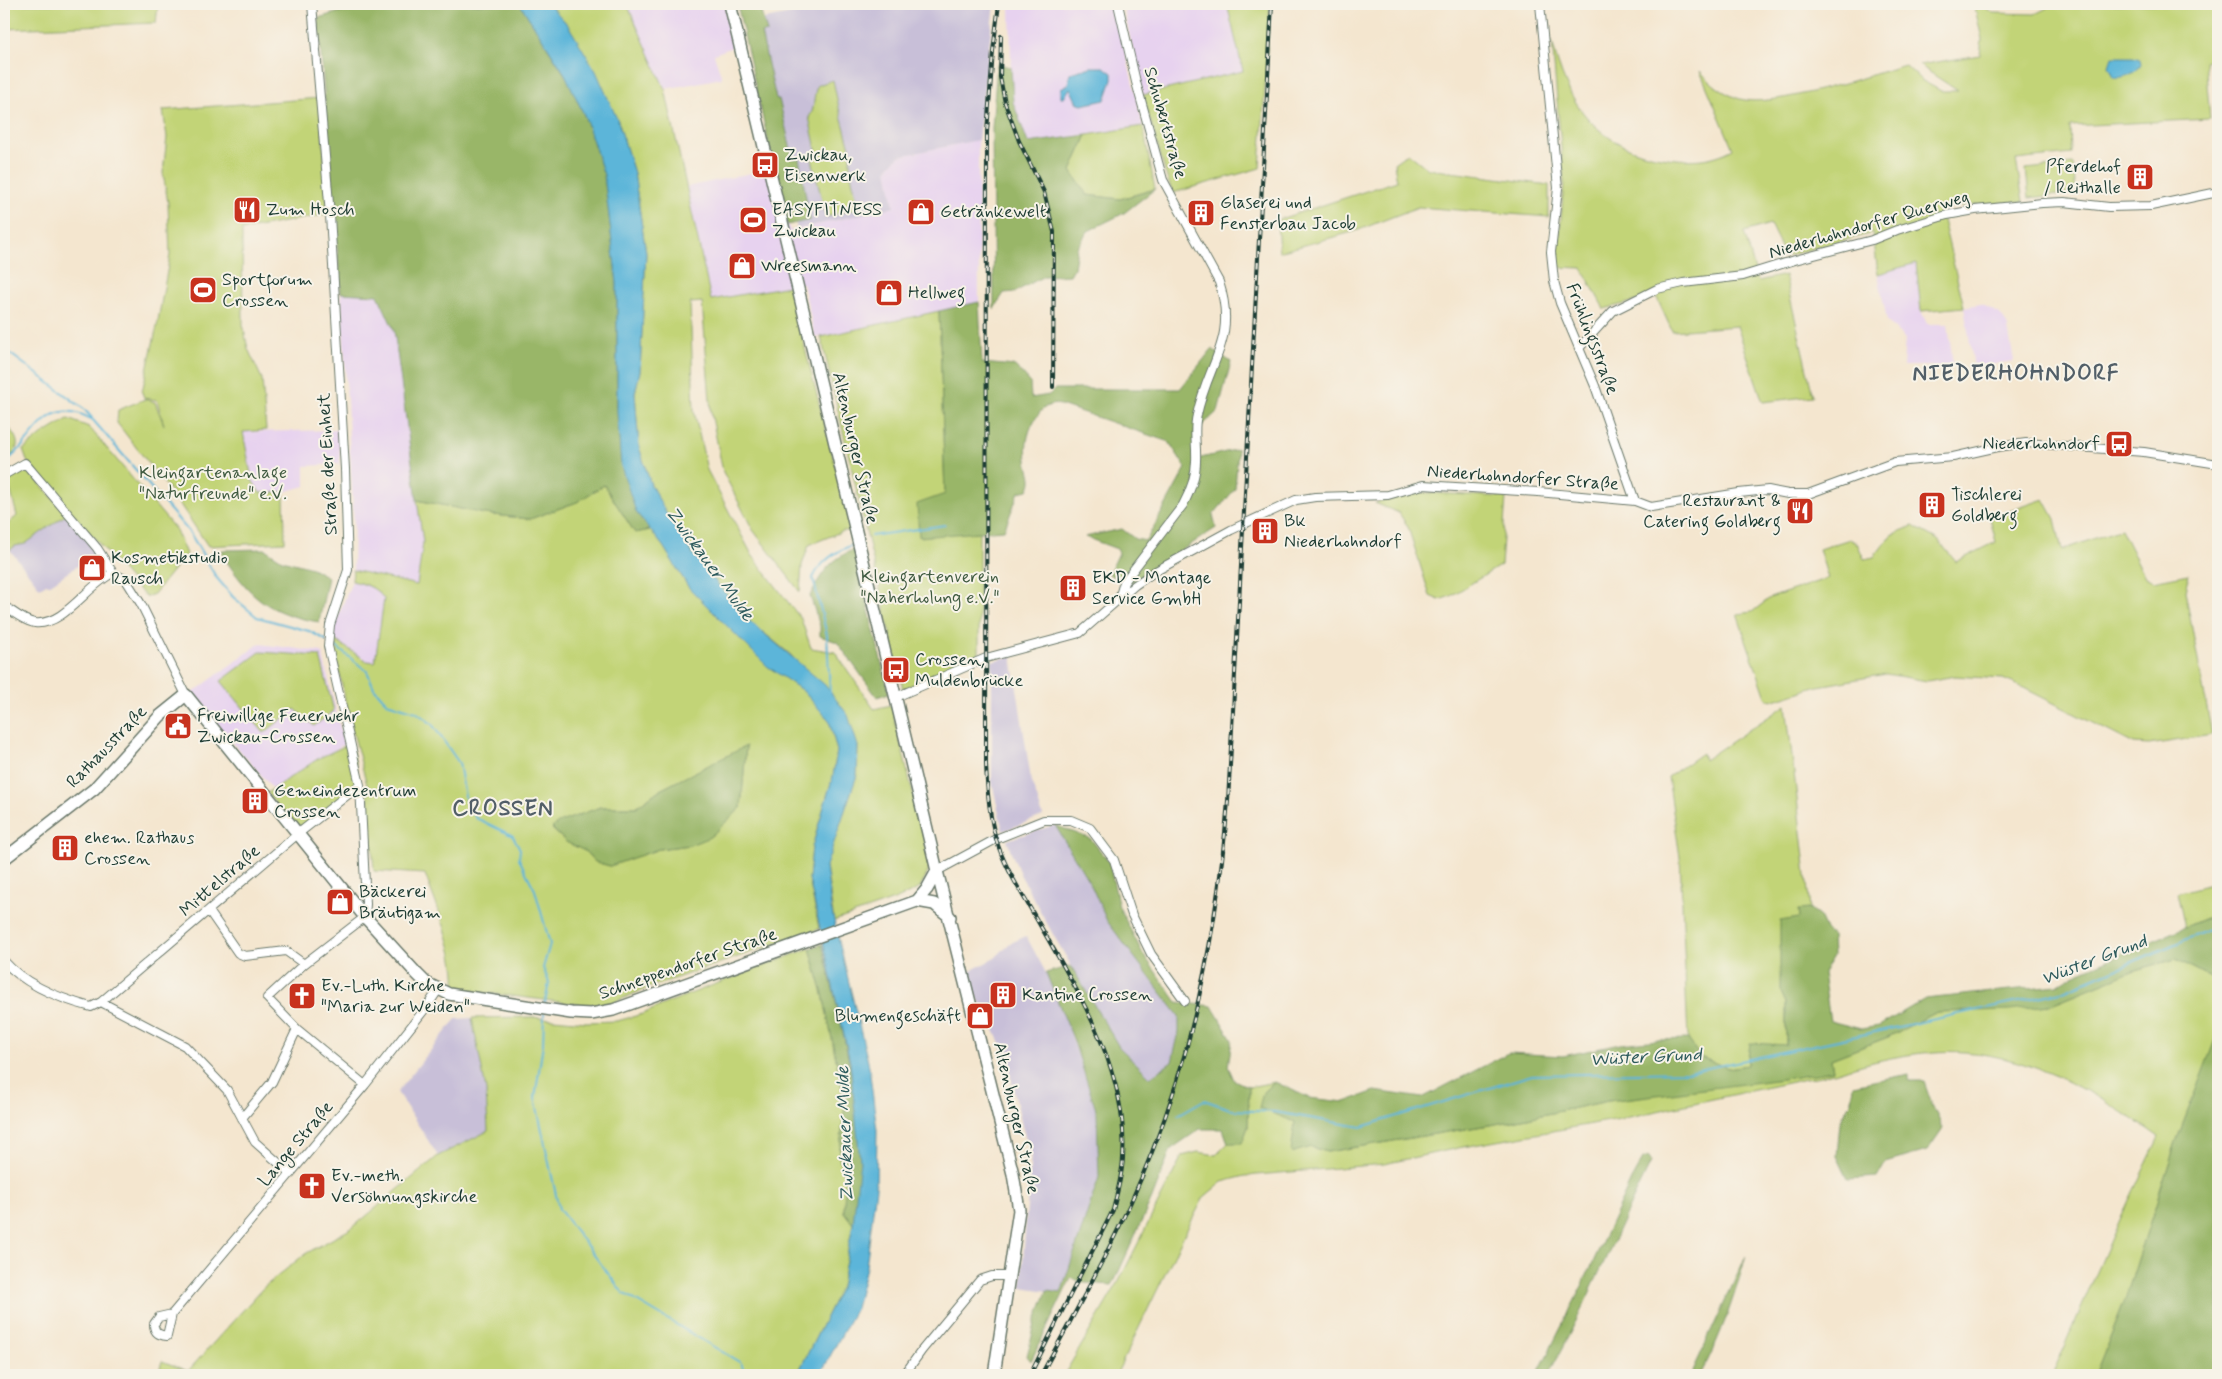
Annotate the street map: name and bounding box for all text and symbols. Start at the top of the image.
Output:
street label: Schubertstraße [1138,64,1192,182]
place label: Zwickau, Eisenwerk [784,143,866,188]
bus stop icon: Zwickau, Eisenwerk [750,150,780,180]
place label: Pferdehof / Reithalle [2043,155,2121,200]
building icon: Pferdehof / Reithalle [2125,162,2155,192]
street label: Niederhohndorfer Querweg [1766,185,1972,265]
place label: Glaserei und Fensterbau Jacob [1220,191,1356,236]
restaurant icon: Zum Hosch [232,195,262,225]
shop icon: Getränkewelt [906,197,936,227]
place label: Zum Hosch [266,198,355,222]
place label: EASYFITNESS Zwickau [772,198,882,243]
building icon: Glaserei und Fensterbau Jacob [1186,198,1216,228]
place label: Getränkewelt [940,200,1047,224]
sports icon: EASYFITNESS Zwickau [738,205,768,235]
shop icon: Wreesmann [727,251,757,281]
place label: Wreesmann [761,254,856,278]
place label: Sportforum Crossen [222,268,313,313]
sports icon: Sportforum Crossen [188,275,218,305]
shop icon: Hellweg [874,278,904,308]
street label: Frühlingsstraße [1558,280,1624,399]
place label: Hellweg [908,281,965,307]
district label: NIEDERHOHNDORF [1913,360,2119,388]
street label: Altenburger Straße [825,370,884,527]
street label: Straße der Einheit [312,392,344,536]
bus stop icon: Niederhohndorf [2104,429,2134,459]
place label: Niederhohndorf [1982,432,2100,456]
street label: Niederhohndorfer Straße [1426,459,1620,497]
park label: Kleingartenanlage "Naturfreunde" e.V. [139,461,287,506]
place label: Tischlerei Goldberg [1951,483,2022,530]
place label: Restaurant & Catering Goldberg [1643,489,1781,536]
building icon: Tischlerei Goldberg [1917,490,1947,520]
restaurant icon: Restaurant & Catering Goldberg [1785,496,1815,526]
water label: Zwickauer Mulde [660,502,761,627]
place label: Bk Niederhohndorf [1284,509,1402,554]
building icon: Bk Niederhohndorf [1250,516,1280,546]
place label: Kosmetikstudio Rausch [111,546,228,591]
shop icon: Kosmetikstudio Rausch [77,553,107,583]
park label: Kleingartenverein "Naherholung e.V." [860,565,1000,611]
place label: EKD - Montage Service GmbH [1092,566,1211,611]
building icon: EKD - Montage Service GmbH [1058,573,1088,603]
place label: Crossen, Muldenbrücke [915,648,1023,693]
bus stop icon: Crossen, Muldenbrücke [881,655,911,685]
street label: Rathausstraße [61,700,153,794]
place label: Freiwillige Feuerwehr Zwickau-Crossen [197,704,360,749]
public building icon: Freiwillige Feuerwehr Zwickau-Crossen [163,711,193,741]
place label: Gemeindezentrum Crossen [274,779,417,824]
building icon: Gemeindezentrum Crossen [240,786,270,816]
district label: CROSSEN [452,795,554,823]
place label: ehem. Rathaus Crossen [84,826,194,871]
building icon: ehem. Rathaus Crossen [50,833,80,863]
street label: Mittelstraße [175,839,266,923]
place label: Bäckerei Bräutigam [359,880,441,925]
shop icon: Bäckerei Bräutigam [325,887,355,917]
street label: Schneppendorfer Straße [596,922,780,1006]
water label: Wüster Grund [2037,928,2152,992]
place label: Ev.-Luth. Kirche "Maria zur Weiden" [321,974,470,1019]
building icon: Kantine Crossen [988,980,1018,1010]
church icon: Ev.-Luth. Kirche "Maria zur Weiden" [287,981,317,1011]
place label: Kantine Crossen [1022,983,1152,1007]
shop icon: Blumengeschäft [965,1001,995,1031]
place label: Blumengeschäft [835,1004,961,1030]
street label: Altenburger Straße [986,1040,1045,1197]
water label: Wüster Grund [1590,1042,1704,1072]
water label: Zwickauer Mulde [830,1065,860,1202]
street label: Lange Straße [253,1096,340,1193]
place label: Ev.-meth. Versöhnungskirche [331,1164,477,1209]
church icon: Ev.-meth. Versöhnungskirche [297,1171,327,1201]

